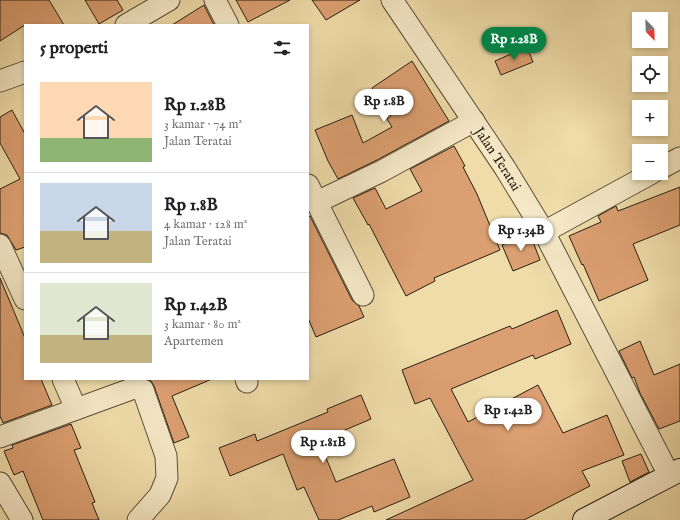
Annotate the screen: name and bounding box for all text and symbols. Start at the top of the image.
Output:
north arrow [632,12,668,48]
map controls [632,12,668,180]
pin: Rp 1.28B [473,27,555,61]
text: Rp 1.28B [490,31,538,48]
icon: filters [271,37,293,59]
text: 5 properti [40,38,108,59]
button: locate [632,56,668,92]
pin: Rp 1.8B [347,89,421,123]
text: Rp 1.8B [363,93,405,110]
text: Rp 1.28B [164,95,226,116]
icon: home [72,98,120,146]
button: + [632,100,668,136]
text: 3 kamar · 74 m² [164,116,242,133]
street label: Jalan Teratai [469,122,525,195]
text: Jalan Teratai [164,133,232,150]
button: − [632,144,668,180]
text: Rp 1.8B [164,195,218,216]
icon: home [72,199,120,247]
text: 4 kamar · 128 m² [164,216,247,233]
pin: Rp 1.34B [480,218,562,252]
text: Rp 1.34B [497,222,545,239]
text: Jalan Teratai [164,233,232,250]
text: Rp 1.42B [164,295,227,316]
icon: home [72,299,120,347]
text: 3 kamar · 80 m² [164,316,241,333]
text: Apartemen [164,333,224,350]
pin: Rp 1.42B [467,398,549,432]
text: Rp 1.42B [484,402,532,419]
pin: Rp 1.81B [282,430,364,464]
text: Rp 1.81B [300,434,346,451]

